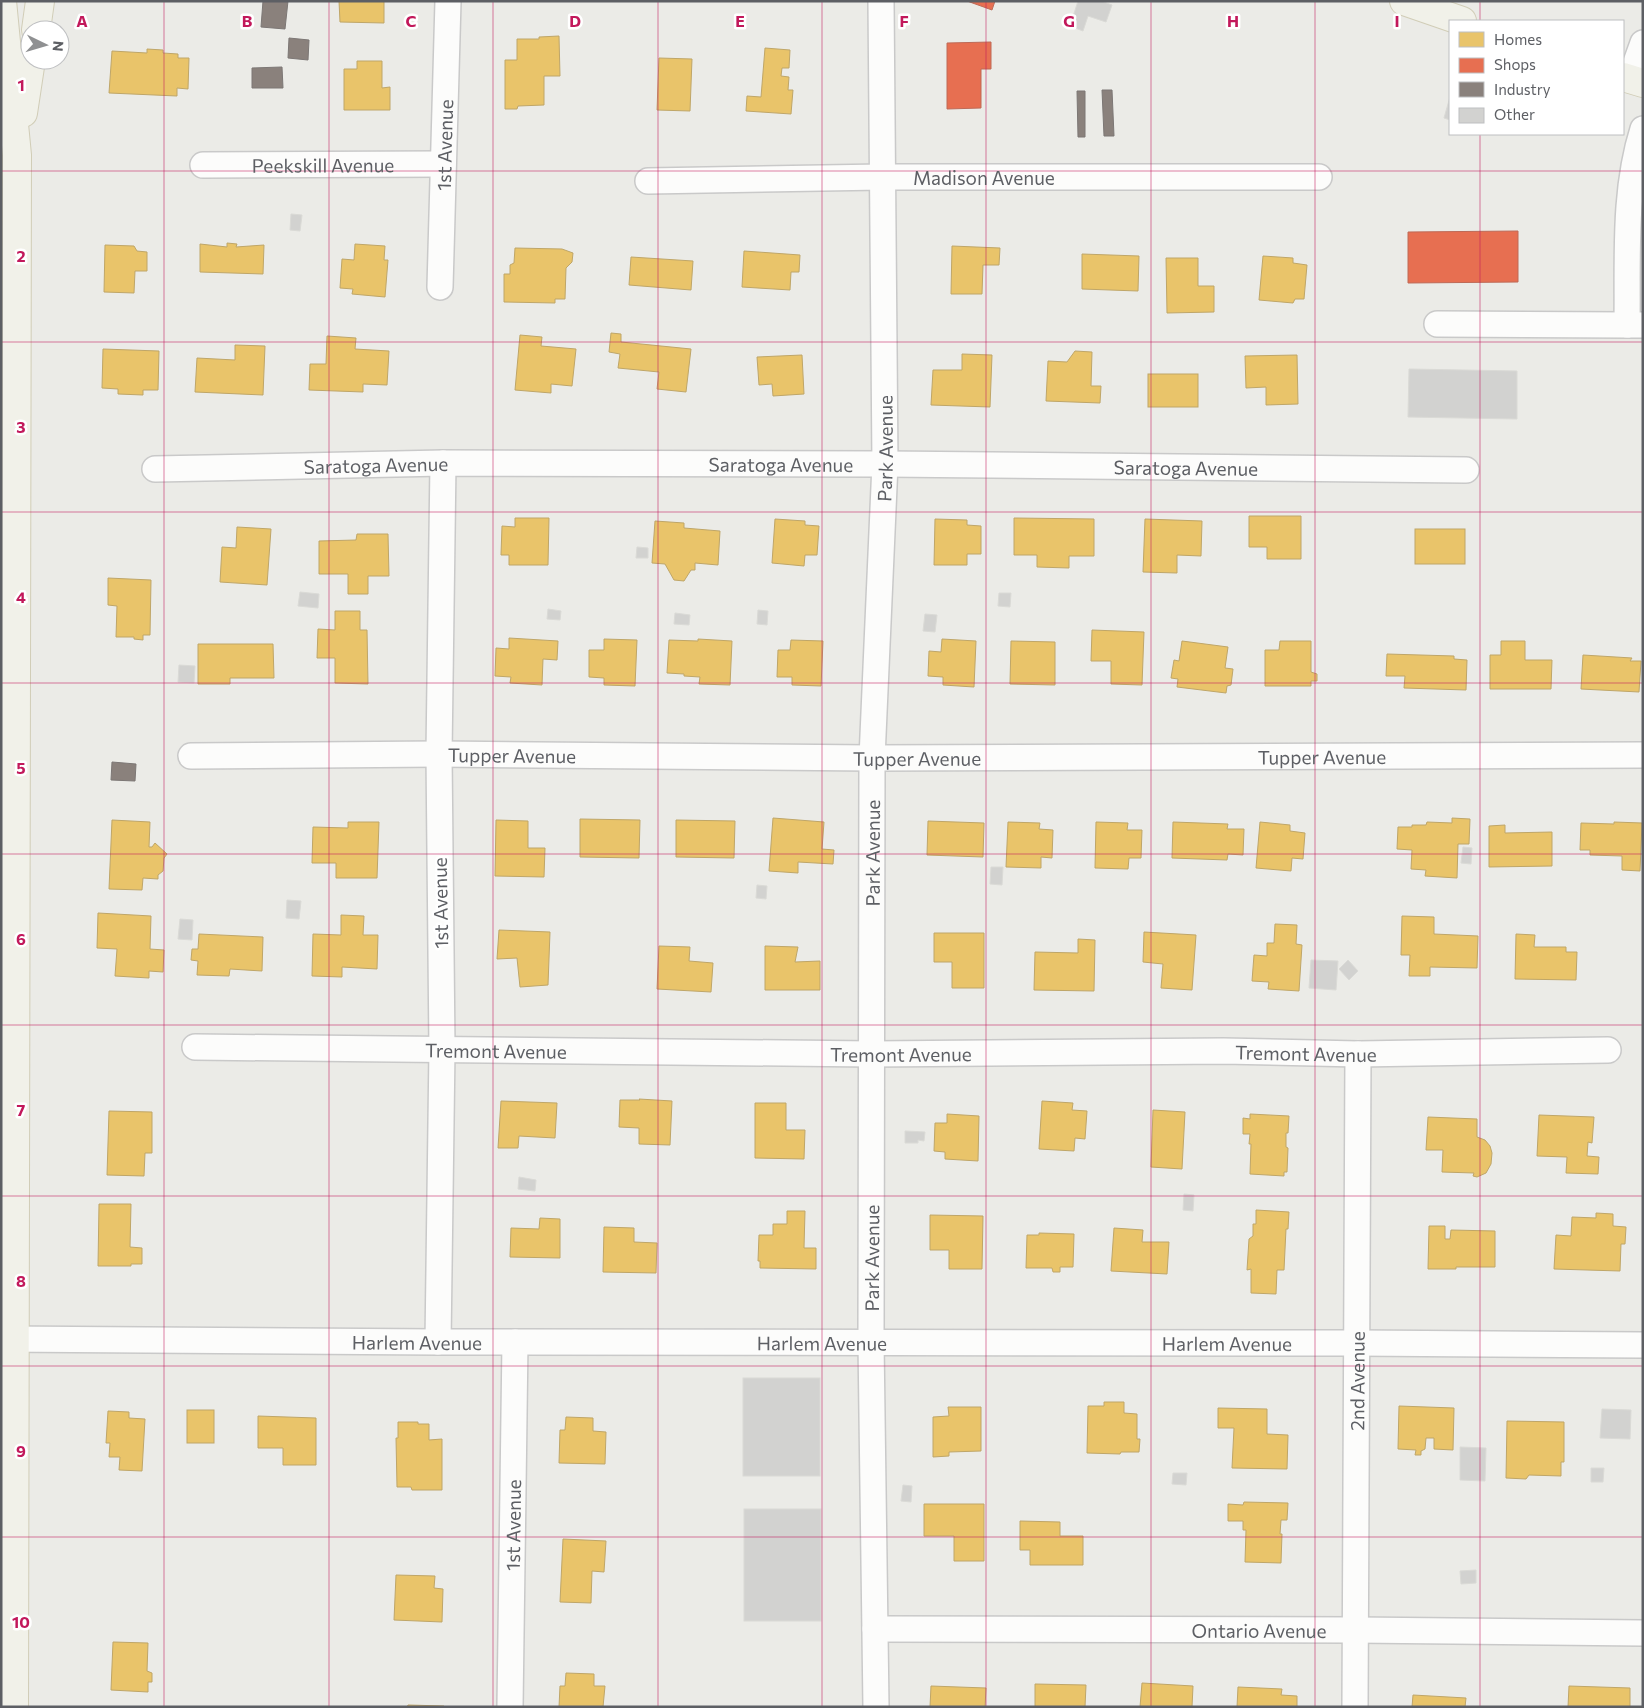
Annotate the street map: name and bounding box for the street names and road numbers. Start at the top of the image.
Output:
street label: 1st Avenue [431,99,457,191]
street label: Peekskill Avenue [252,153,394,176]
street label: Madison Avenue [913,166,1055,189]
street label: Park Avenue [872,395,897,502]
street label: Saratoga Avenue [303,451,448,477]
street label: Saratoga Avenue [709,452,853,475]
street label: Saratoga Avenue [1114,455,1258,479]
street label: Tupper Avenue [448,743,576,767]
street label: Tupper Avenue [1258,744,1386,768]
street label: Tupper Avenue [853,746,981,770]
street label: Park Avenue [860,800,883,906]
street label: 1st Avenue [428,857,452,949]
street label: Tremont Avenue [425,1038,567,1062]
street label: Tremont Avenue [1235,1040,1377,1066]
street label: Tremont Avenue [830,1042,972,1066]
street label: Park Avenue [860,1205,883,1311]
street label: Harlem Avenue [352,1330,482,1354]
street label: Harlem Avenue [757,1331,887,1354]
street label: Harlem Avenue [1162,1331,1292,1354]
street label: 2nd Avenue [1345,1331,1368,1431]
street label: 1st Avenue [500,1479,525,1571]
street label: Ontario Avenue [1191,1618,1327,1641]

